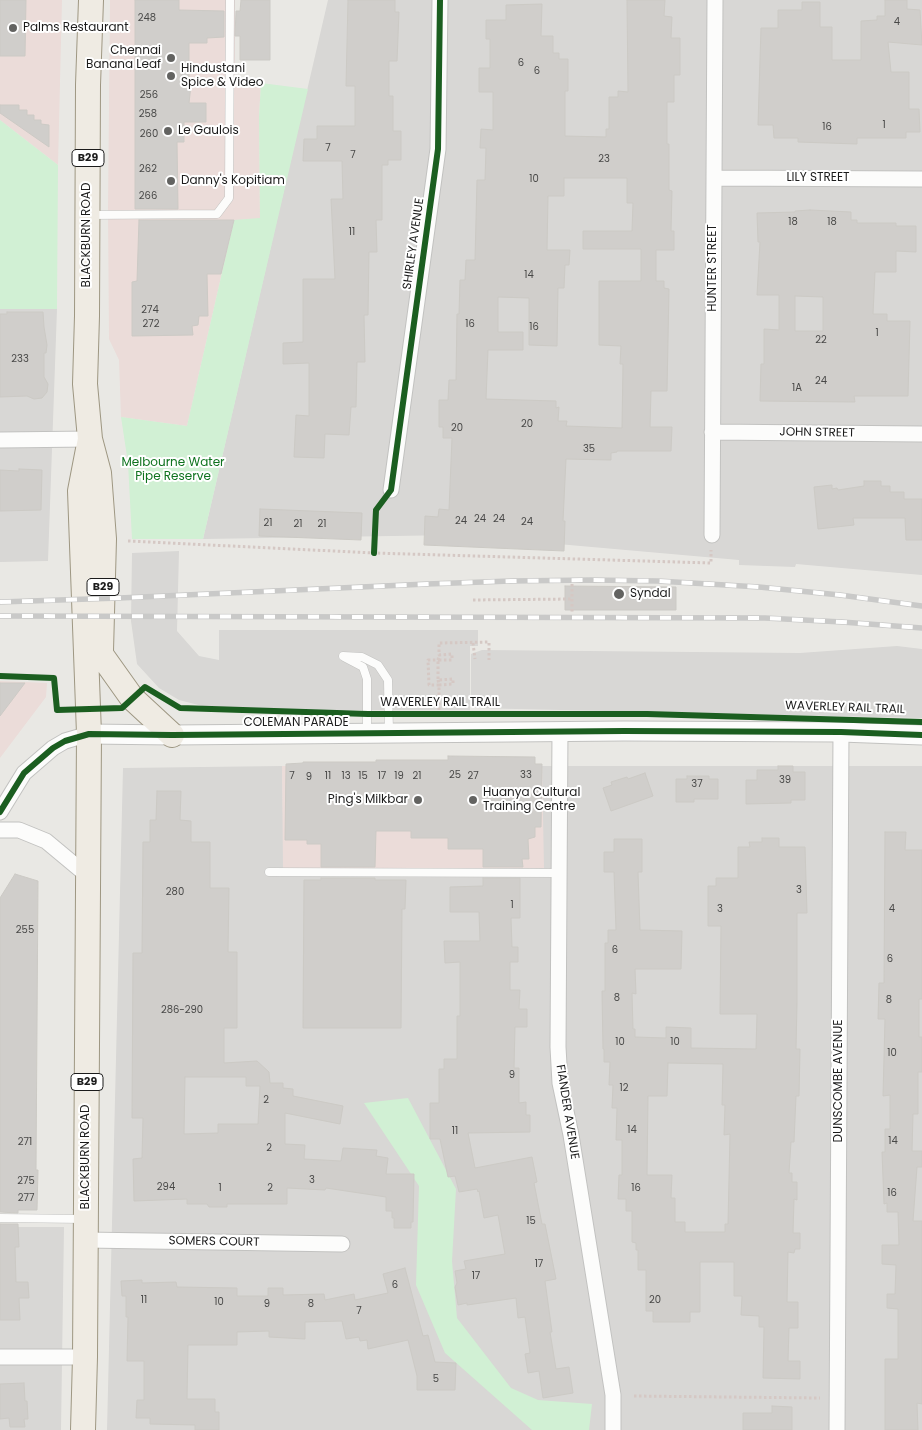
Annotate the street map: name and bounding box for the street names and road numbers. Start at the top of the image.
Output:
road number: B29 [72,150,104,167]
street label: LILY STREET [786,171,850,185]
street label: BLACKBURN ROAD [80,183,94,287]
street label: SHIRLEY AVENUE [400,197,428,291]
street label: HUNTER STREET [706,224,720,312]
street label: JOHN STREET [779,425,855,441]
road number: B29 [87,578,119,596]
street label: WAVERLEY RAIL TRAIL [380,696,500,710]
street label: WAVERLEY RAIL TRAIL [785,699,905,717]
street label: COLEMAN PARADE [243,716,349,730]
street label: DUNSCOMBE AVENUE [832,1020,846,1142]
street label: FIANDER AVENUE [552,1064,582,1160]
road number: B29 [71,1074,103,1090]
street label: BLACKBURN ROAD [79,1105,93,1209]
street label: SOMERS COURT [168,1234,260,1250]

